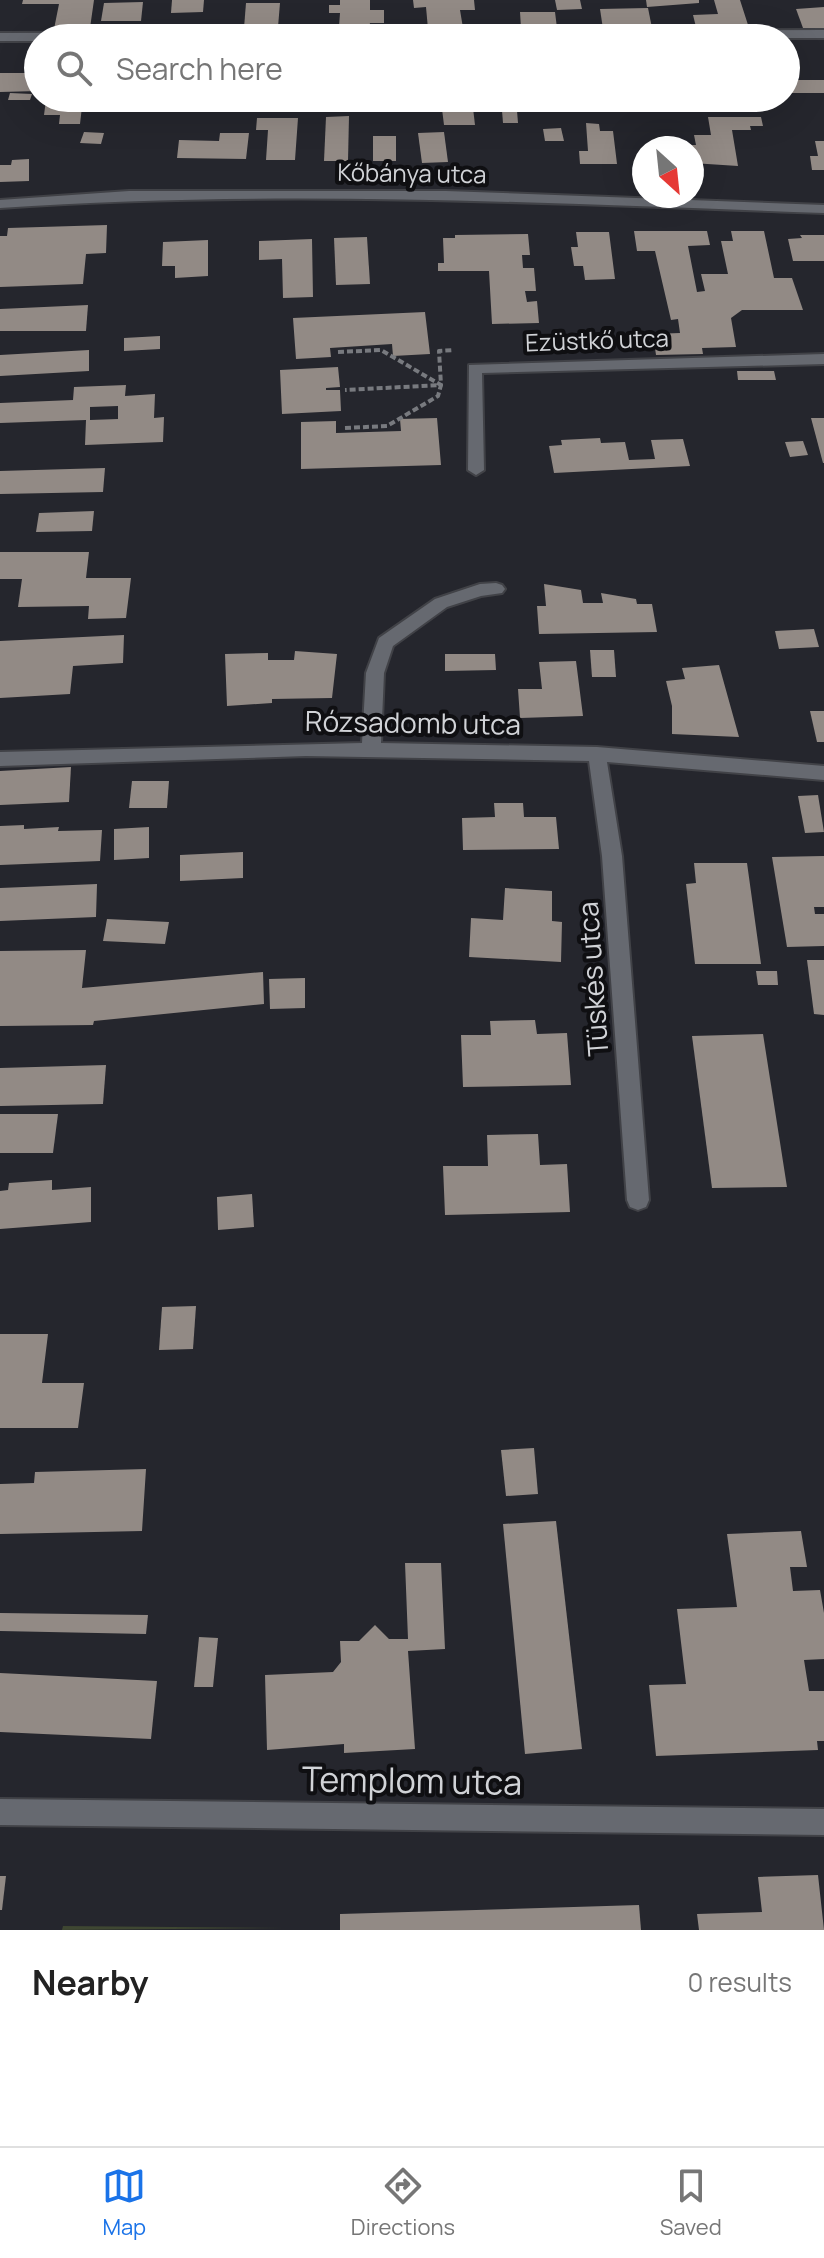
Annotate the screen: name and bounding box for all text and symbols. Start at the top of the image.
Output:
search box [24,24,800,112]
icon: search [52,46,96,90]
text: Search here [116,48,283,89]
north arrow [632,136,704,208]
street label: Kőbánya utca [337,155,487,190]
street label: Ezüstkő utca [525,321,669,358]
street label: Rózsadomb utca [305,701,521,743]
street label: Tüskés utca [568,900,616,1058]
street label: Templom utca [301,1755,523,1805]
text: Nearby [32,1959,148,2005]
text: 0 results [687,1964,792,2000]
tab: Map [102,2164,146,2242]
tab: Directions [351,2164,455,2242]
tab: Saved [660,2164,722,2242]

